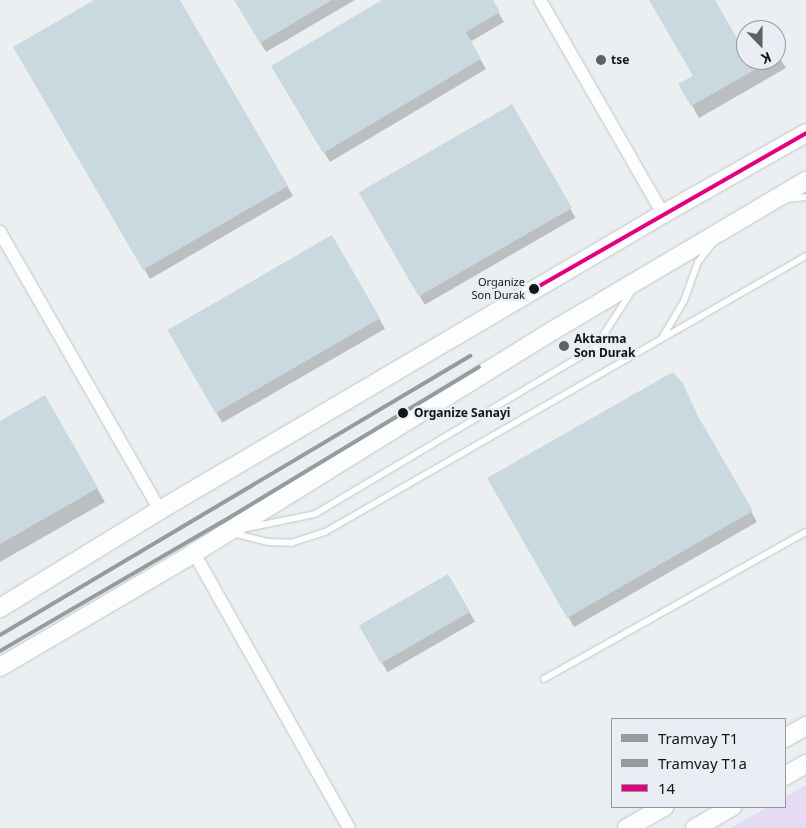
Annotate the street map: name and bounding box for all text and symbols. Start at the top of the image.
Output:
north arrow [736,20,786,70]
text: K [759,48,774,69]
place label: tse [611,53,629,67]
marker: tse [595,54,607,66]
place label: Organize Son Durak [471,276,525,302]
marker: Organize Son Durak [529,284,539,294]
place label: Aktarma Son Durak [574,332,635,360]
marker: Aktarma Son Durak [558,340,570,352]
marker: Organize Sanayi [396,406,410,420]
place label: Organize Sanayi [414,406,510,420]
legend [611,718,786,808]
text: Tramvay T1 [658,728,738,748]
text: Tramvay T1a [658,753,747,773]
text: 14 [658,778,675,798]

